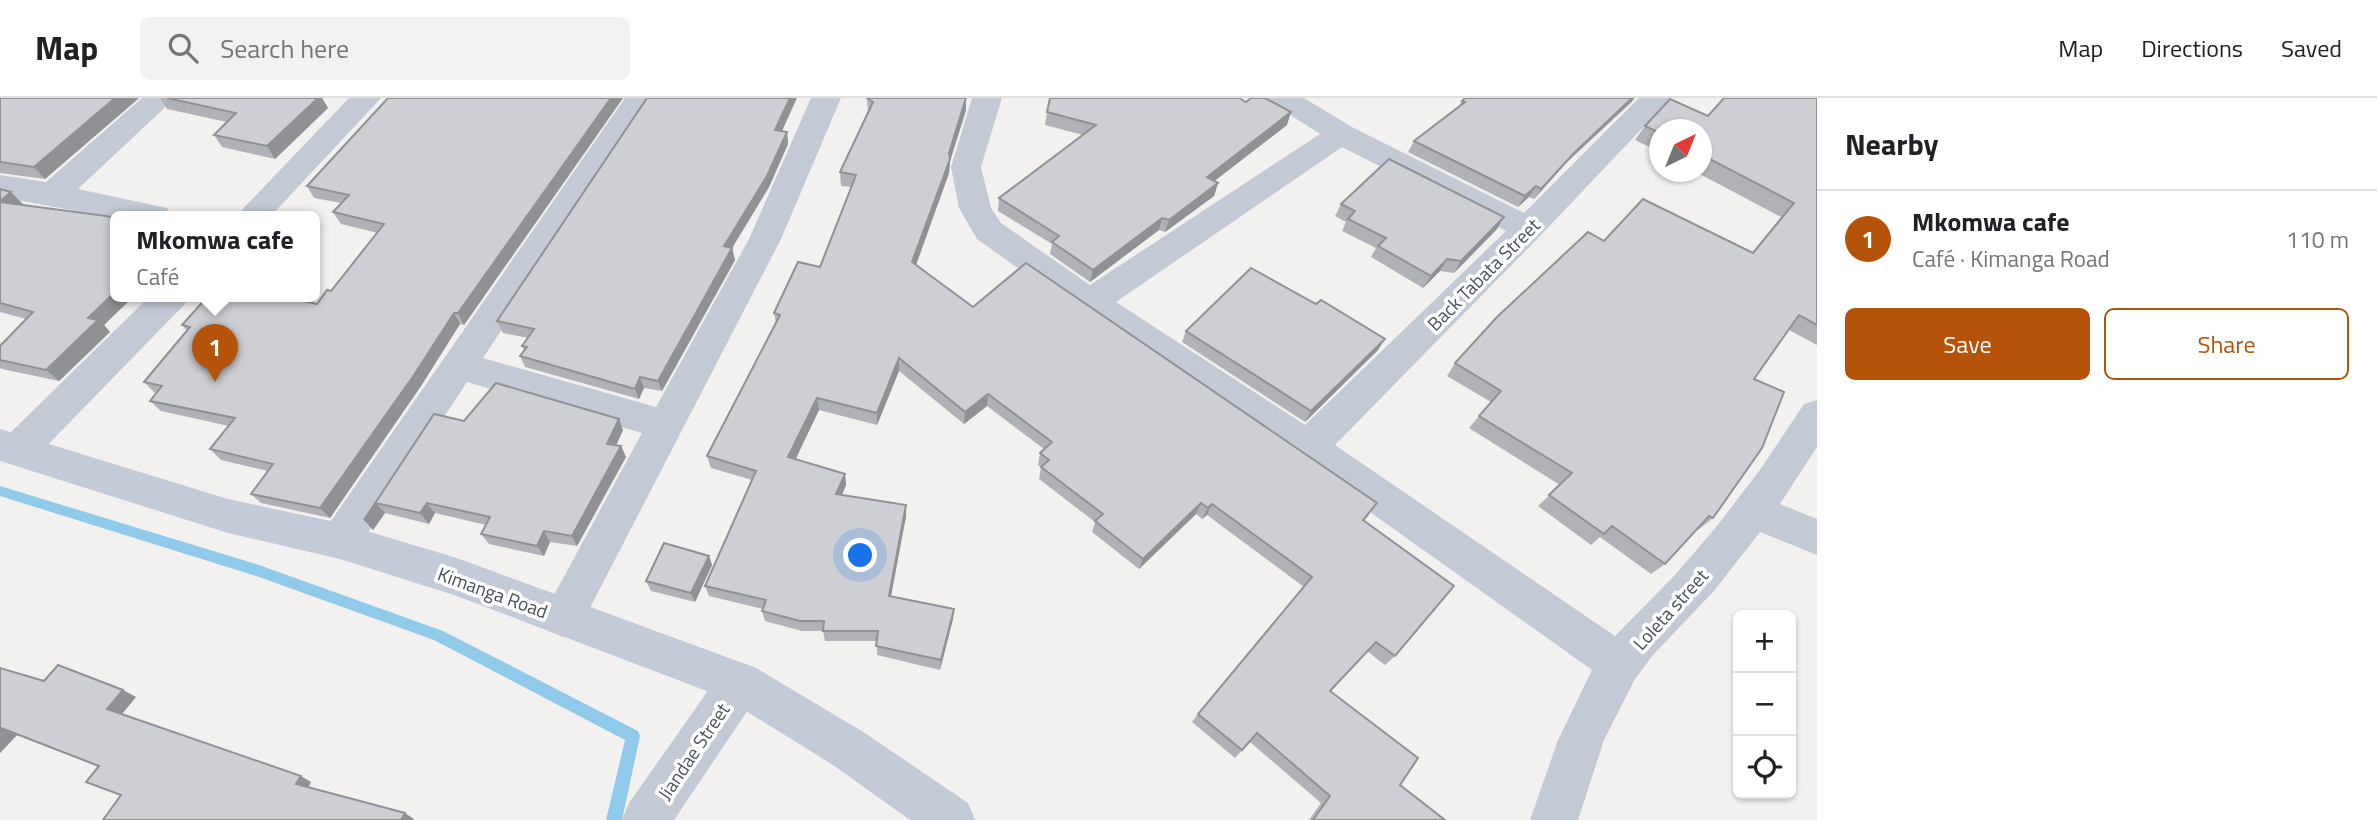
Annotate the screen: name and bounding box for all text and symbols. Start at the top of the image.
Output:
search box [140,17,630,80]
text: Map [35,23,98,73]
icon: search [164,29,202,67]
text: Search here [220,29,349,68]
text: Map [2058,30,2103,66]
text: Directions [2141,30,2243,66]
text: Saved [2281,30,2342,66]
north arrow [1649,119,1712,182]
text: Nearby [1845,121,1938,167]
text: Mkomwa cafe [1912,202,2069,241]
popup [110,211,320,302]
street label: Back Tabata Street [1420,211,1546,337]
text: Mkomwa cafe [136,220,294,259]
text: 1 [1862,222,1874,257]
text: 110 m [2286,222,2349,257]
text: Café · Kimanga Road [1912,241,2110,276]
text: Café [136,259,179,294]
button: Save [1845,308,2090,380]
button: Share [2104,308,2349,380]
pin: 1 [192,324,238,382]
your location [843,538,877,572]
street label: Kimanga Road [434,559,552,625]
street label: Loleta street [1625,562,1715,656]
map controls [1733,610,1796,799]
button: + [1733,610,1796,673]
button: − [1733,673,1796,736]
street label: Jiandae Street [650,696,736,805]
button: locate [1733,736,1796,799]

